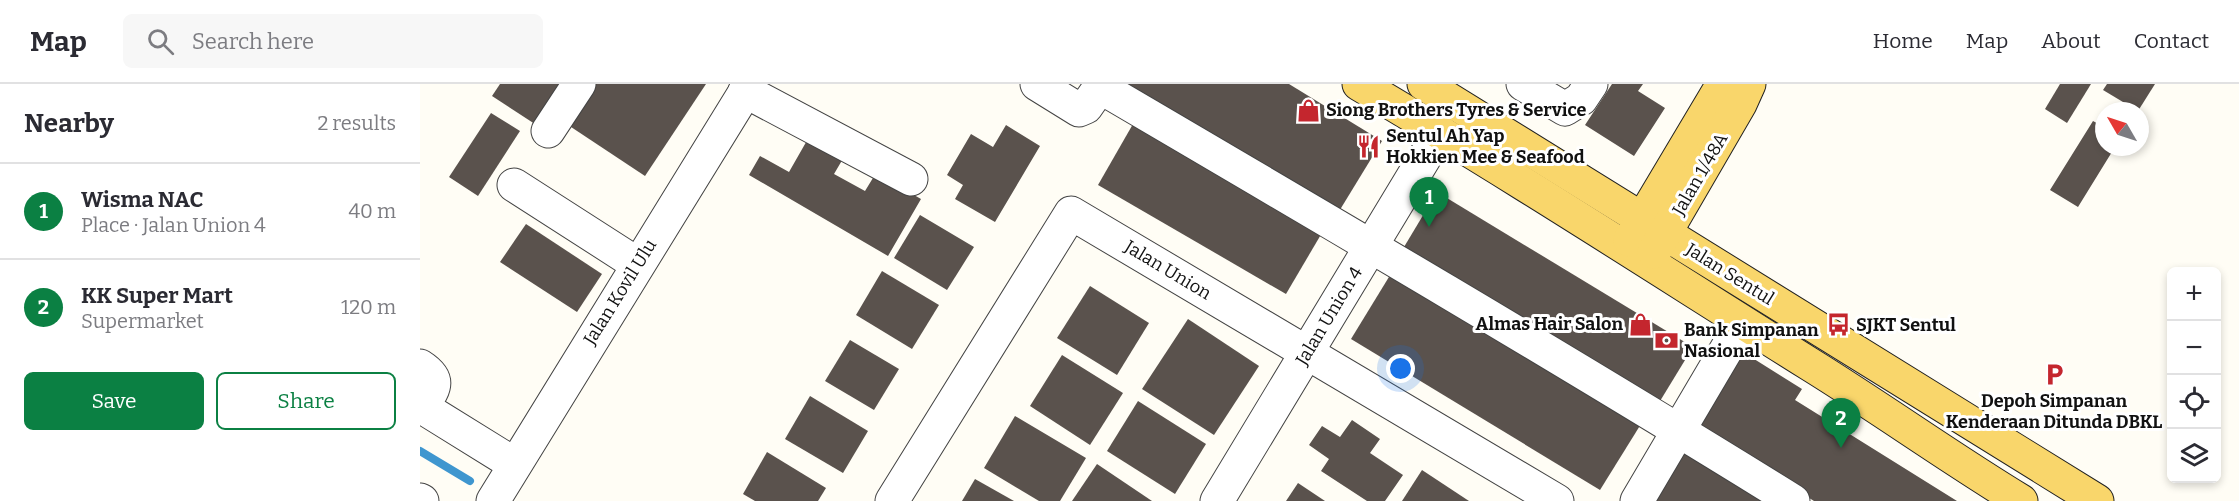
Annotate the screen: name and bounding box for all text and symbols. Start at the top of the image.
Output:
search box [123,14,543,68]
text: Map [30,25,87,58]
icon: search [144,25,177,58]
text: Search here [192,28,314,55]
text: Home [1873,28,1933,54]
text: Map [1966,28,2008,54]
text: About [2041,28,2101,54]
text: Contact [2134,28,2209,54]
shop icon: Siong Brothers Tyres & Service [1295,97,1321,123]
place label: Siong Brothers Tyres & Service [1326,99,1586,121]
north arrow [2095,102,2149,156]
text: Nearby [24,108,114,139]
text: 2 results [317,111,396,135]
place label: Sentul Ah Yap Hokkien Mee & Seafood [1386,125,1585,168]
street label: Jalan 1/48A [1667,129,1733,220]
restaurant icon: Sentul Ah Yap Hokkien Mee & Seafood [1355,133,1381,159]
pin: 1 [1410,178,1448,227]
text: Wisma NAC [81,186,203,213]
text: 1 [39,199,48,223]
text: 40 m [348,199,396,223]
text: Place · Jalan Union 4 [81,213,266,237]
street label: Jalan Kovil Ulu [578,235,661,350]
street label: Jalan Union [1120,235,1216,305]
street label: Jalan Sentul [1681,238,1778,310]
street label: Jalan Union 4 [1290,262,1367,370]
map controls [2167,267,2221,483]
button: + [2167,267,2221,321]
text: KK Super Mart [81,282,233,309]
text: 2 [38,295,49,319]
text: 120 m [341,295,396,319]
text: Supermarket [81,309,204,333]
shop icon: Almas Hair Salon [1628,311,1654,337]
bus stop icon: SJKT Sentul [1825,312,1851,338]
place label: Almas Hair Salon [1476,313,1623,335]
place label: SJKT Sentul [1856,314,1956,336]
place label: Bank Simpanan Nasional [1684,319,1819,362]
button: − [2167,321,2221,375]
bank icon: Bank Simpanan Nasional [1653,327,1679,353]
your location [1386,354,1415,383]
parking icon: Depoh Simpanan Kenderaan Ditunda DBKL [2041,362,2067,388]
button: Save [24,372,204,430]
button: Share [216,372,396,430]
button: locate [2167,375,2221,429]
place label: Depoh Simpanan Kenderaan Ditunda DBKL [1946,390,2162,433]
pin: 2 [1822,398,1860,448]
button: layers [2167,429,2221,483]

